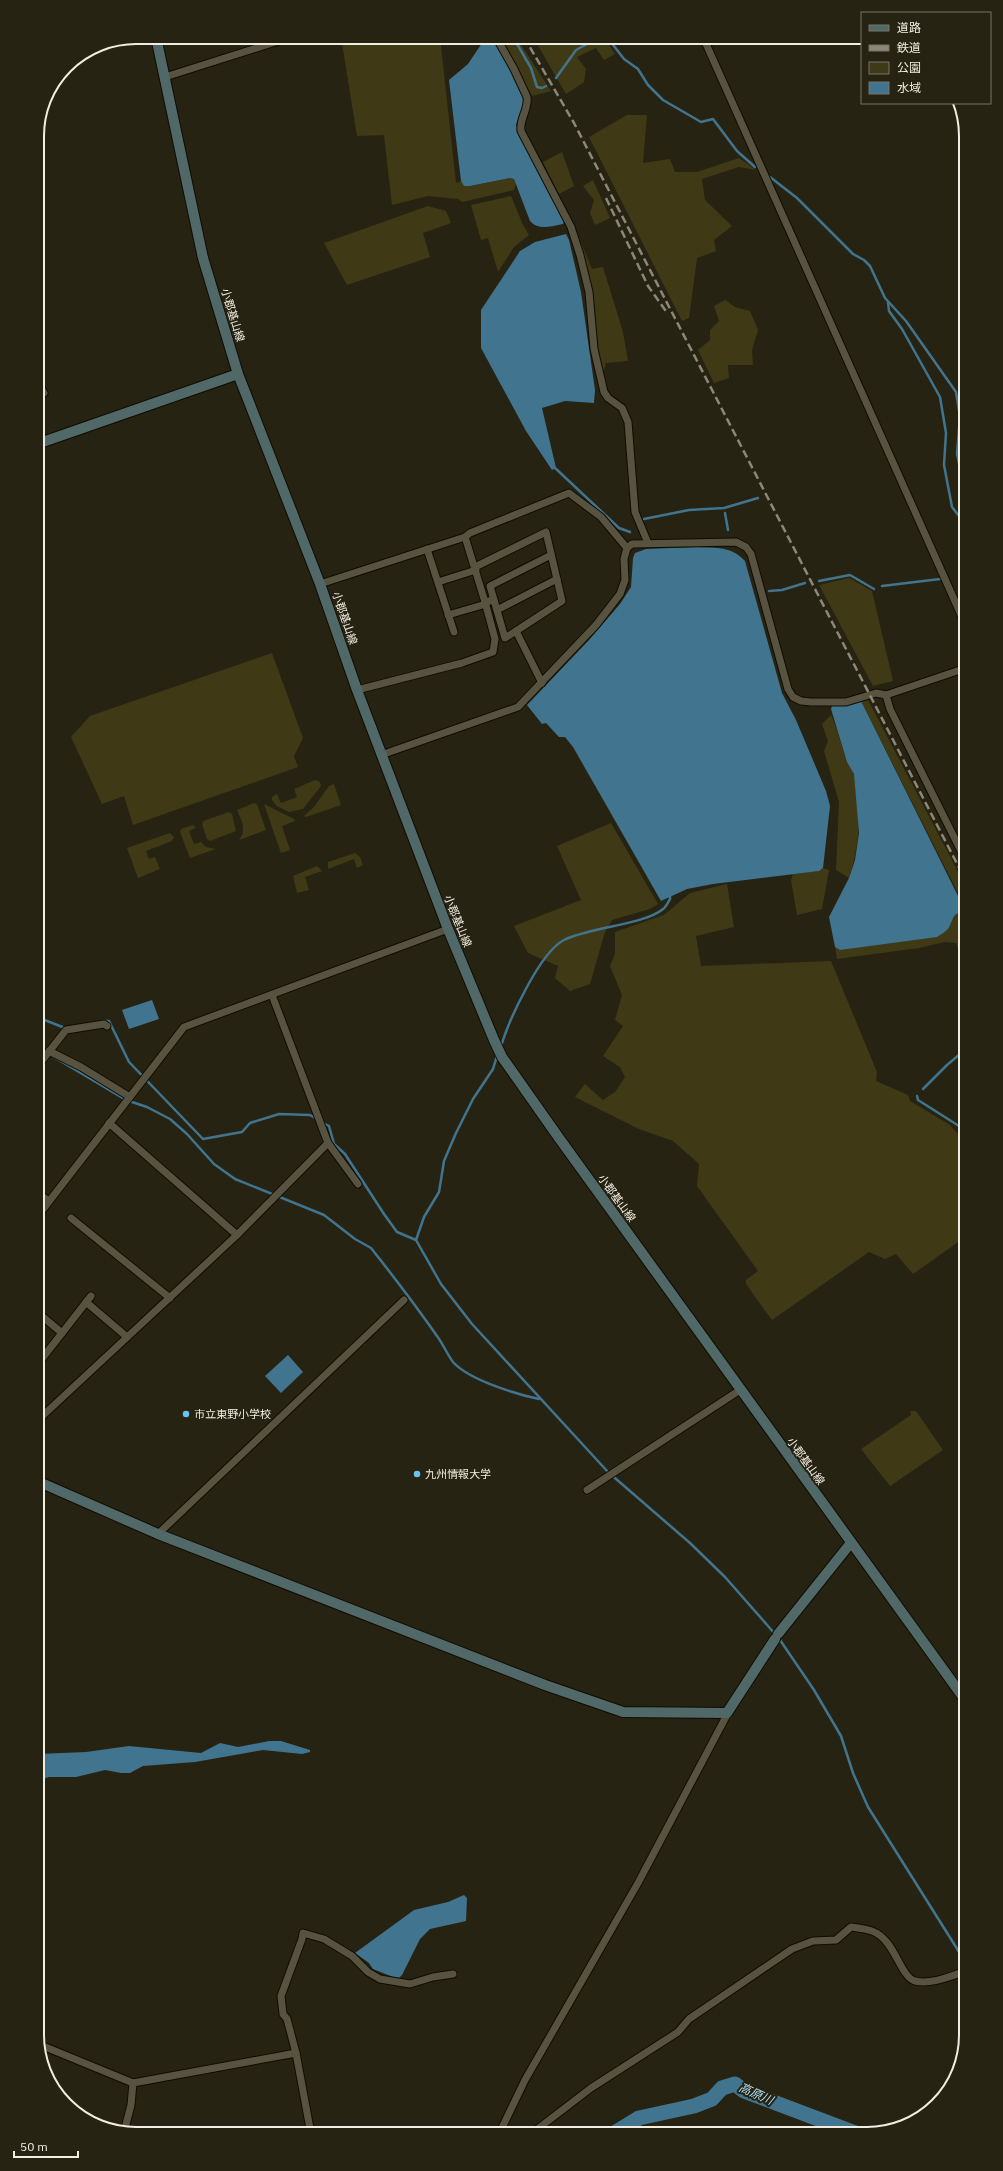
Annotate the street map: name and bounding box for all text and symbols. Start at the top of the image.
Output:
legend [861,12,991,104]
text: 道路 [897,20,921,35]
text: 鉄道 [897,40,921,55]
text: 公園 [897,60,921,75]
text: 水域 [897,80,921,95]
street label: 小郡基山線 [218,287,248,343]
street label: 小郡基山線 [329,590,361,646]
street label: 小郡基山線 [441,893,475,949]
street label: 小郡基山線 [595,1172,639,1224]
place label: 市立東野小学校 [194,1407,271,1421]
marker: 市立東野小学校 [181,1409,191,1419]
street label: 小郡基山線 [784,1435,828,1487]
place label: 九州情報大学 [425,1467,491,1481]
marker: 九州情報大学 [412,1469,422,1479]
water label: 高原川 [737,2079,778,2109]
scale bar [14,2133,78,2159]
text: 50 m [20,2139,48,2154]

